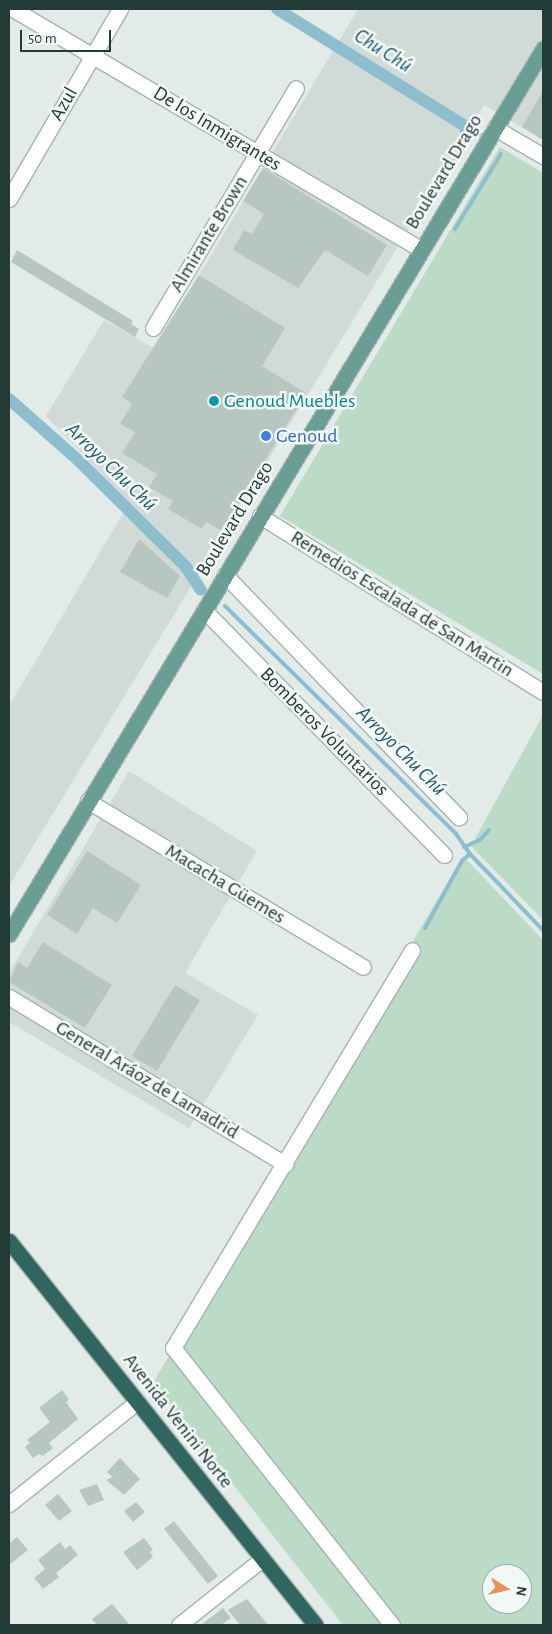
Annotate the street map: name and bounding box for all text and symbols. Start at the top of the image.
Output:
scale bar [22,20,114,52]
water label: Chu Chú [349,23,417,79]
text: 50 m [28,31,57,46]
street label: De los Inmigrantes [149,81,285,177]
street label: Azul [45,83,83,125]
street label: Boulevard Drago [400,110,488,234]
street label: Almirante Brown [165,171,253,297]
place label: Genoud Muebles [224,389,355,413]
marker: Genoud Muebles [208,395,220,407]
water label: Arroyo Chu Chú [60,417,162,517]
place label: Genoud [276,424,337,448]
marker: Genoud [260,430,272,442]
street label: Boulevard Drago [191,457,279,581]
street label: Remedios Escalada de San Martin [286,525,518,683]
street label: Bomberos Voluntarios [255,663,393,801]
water label: Arroyo Chu Chú [351,701,451,801]
street label: Macacha Güemes [161,839,289,929]
street label: General Aráoz de Lamadrid [51,1016,243,1144]
street label: Avenida Venini Norte [118,1349,238,1493]
north arrow [482,1564,532,1614]
text: N [513,1585,529,1597]

